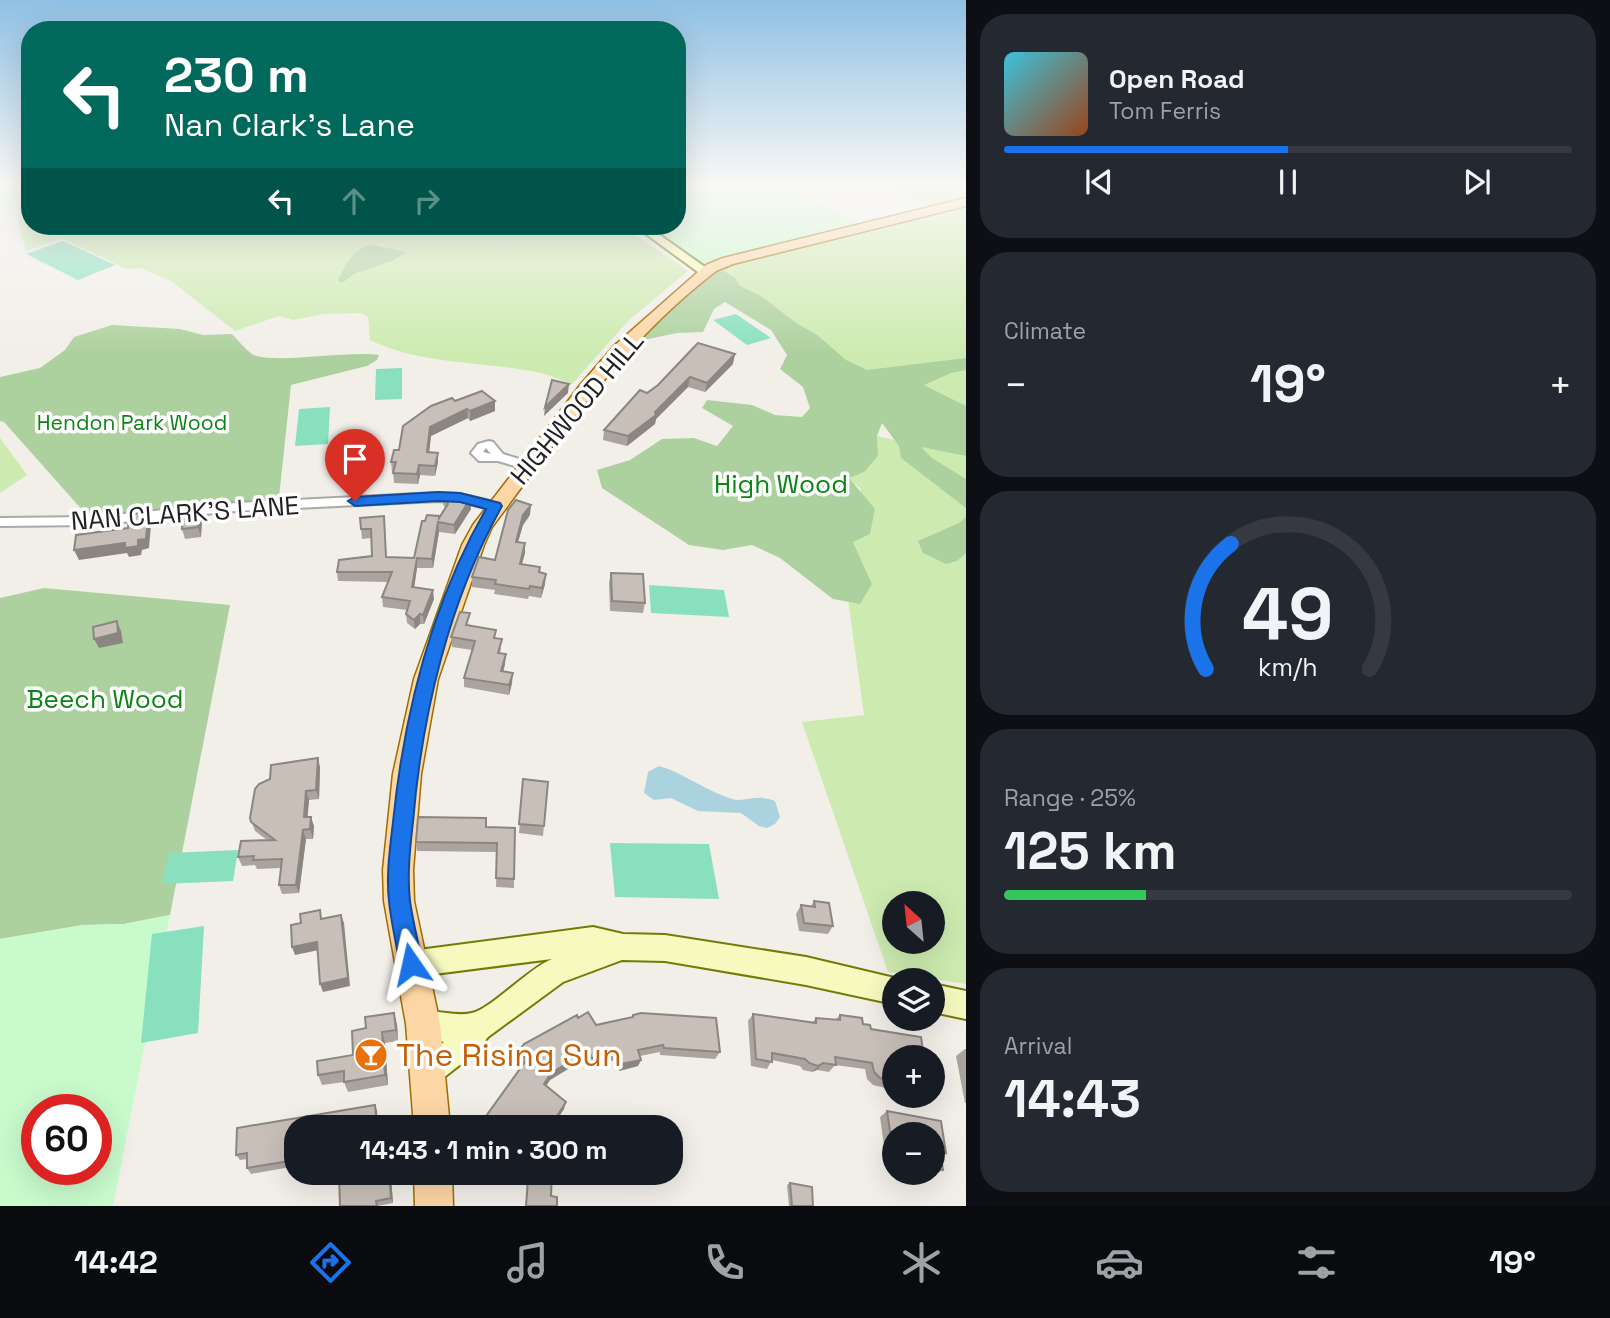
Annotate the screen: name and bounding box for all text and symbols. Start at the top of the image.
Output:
text: 230 m [164,44,309,106]
icon: left [49,49,140,140]
text: Open Road [1109,62,1245,96]
text: Tom Ferris [1109,96,1221,126]
text: Nan Clark's Lane [164,105,415,145]
icon: previous [1080,163,1118,201]
icon: pause [1269,163,1307,201]
icon: next [1458,163,1496,201]
icon: left [262,182,300,220]
icon: ahead [335,182,373,220]
icon: right [408,182,446,220]
text: Climate [1004,316,1086,346]
street label: HIGHWOOD HILL [503,324,651,492]
text: 19° [1250,351,1326,417]
text: − [1004,361,1028,409]
text: + [1548,361,1572,409]
park label: Hendon Park Wood [37,409,227,436]
pin [325,429,385,501]
icon: arrive [336,440,374,478]
park label: High Wood [714,467,848,501]
street label: NAN CLARK'S LANE [70,488,300,538]
text: 49 [1242,567,1334,660]
text: km/h [1258,651,1318,683]
park label: Beech Wood [26,682,184,716]
text: Range · 25% [1004,783,1136,813]
text: 125 km [1004,818,1177,884]
north arrow [882,891,945,954]
map controls [882,891,945,1185]
position arrow [374,927,448,1001]
button: layers [882,968,945,1031]
text: Arrival [1004,1031,1072,1061]
place label: The Rising Sun [396,1035,622,1075]
bar icon: The Rising Sun [352,1036,390,1074]
button: + [882,1045,945,1108]
text: 14:43 [1004,1066,1141,1132]
speed limit sign: 60 [21,1094,112,1185]
button: − [882,1122,945,1185]
text: 14:43 · 1 min · 300 m [360,1133,607,1167]
icon: directions [306,1238,355,1287]
icon: music [503,1238,552,1287]
icon: phone [700,1238,749,1287]
icon: climate [897,1238,946,1287]
icon: car [1095,1238,1144,1287]
icon: filters [1292,1238,1341,1287]
text: 14:42 [74,1242,158,1282]
text: 19° [1489,1242,1536,1282]

